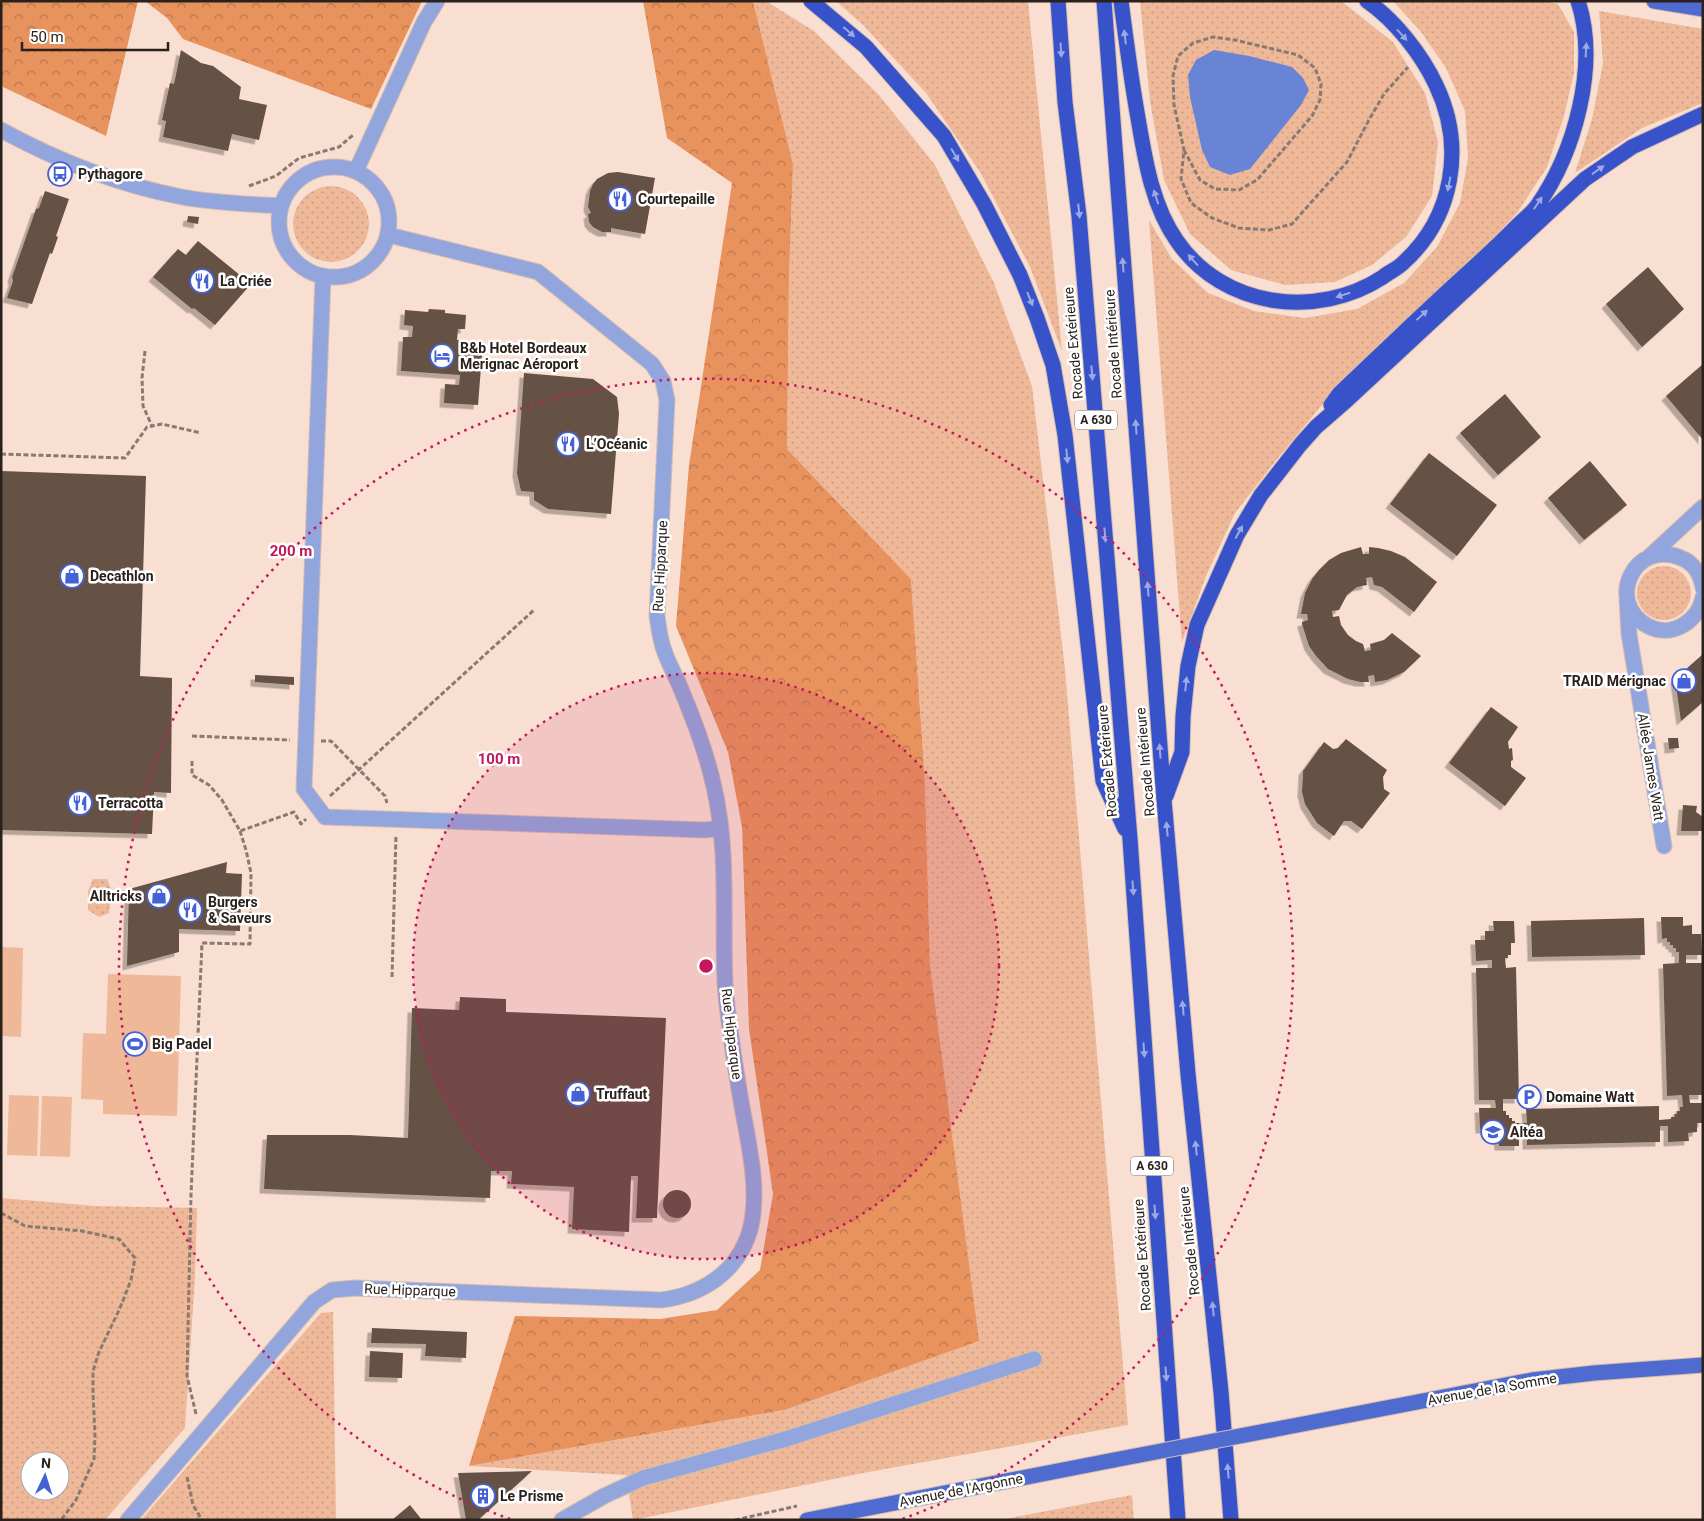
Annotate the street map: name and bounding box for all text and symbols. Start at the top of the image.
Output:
scale bar [22,20,169,52]
one-way arrow [842,27,855,38]
text: 50 m [30,28,64,46]
one-way arrow [1397,28,1408,41]
one-way arrow [1121,29,1129,45]
one-way arrow [1058,42,1066,58]
one-way arrow [1582,42,1590,58]
one-way arrow [950,148,959,161]
bus stop icon: Pythagore [47,161,73,187]
one-way arrow [1591,165,1605,175]
place label: Pythagore [78,166,143,182]
one-way arrow [1445,176,1453,192]
restaurant icon: Courtepaille [607,186,633,212]
one-way arrow [1152,189,1160,204]
place label: Courtepaille [638,191,715,207]
one-way arrow [1533,196,1543,209]
one-way arrow [1075,204,1083,220]
one-way arrow [1187,254,1199,266]
one-way arrow [1119,257,1127,273]
restaurant icon: La Criée [189,268,215,294]
place label: La Criée [220,273,272,289]
street label: Rocade Extérieure [1060,286,1086,400]
street label: Rocade Intérieure [1101,289,1125,399]
one-way arrow [1027,291,1034,306]
one-way arrow [1335,291,1350,299]
one-way arrow [1415,309,1427,321]
place label: B&b Hotel Bordeaux Merignac Aéroport [460,340,587,372]
hotel icon: B&b Hotel Bordeaux Merignac Aéroport [429,343,455,369]
one-way arrow [1088,366,1096,382]
road number: A 630 [1075,410,1117,430]
one-way arrow [1131,419,1139,435]
restaurant icon: L’Océanic [555,431,581,457]
place label: L’Océanic [586,436,648,452]
one-way arrow [1063,448,1071,464]
street label: Rue Hipparque [650,520,670,612]
one-way arrow [1234,525,1243,539]
one-way arrow [1101,528,1109,544]
text: 200 m [270,542,312,560]
shop icon: Decathlon [59,563,85,589]
place label: Decathlon [90,568,154,584]
one-way arrow [1144,581,1152,597]
shop icon: TRAID Mérignac [1671,668,1697,694]
place label: TRAID Mérignac [1563,673,1666,689]
one-way arrow [1182,676,1190,692]
street label: Rocade Extérieure [1094,704,1120,818]
street label: Rocade Intérieure [1132,707,1158,817]
street label: Allée James Watt [1635,712,1667,822]
one-way arrow [1156,743,1164,759]
text: 100 m [478,750,520,768]
restaurant icon: Terracotta [67,790,93,816]
place label: Terracotta [98,795,164,811]
one-way arrow [1163,821,1171,837]
one-way arrow [1129,880,1137,896]
shop icon: Alltricks [146,883,172,909]
place label: Alltricks [90,888,142,904]
place label: Burgers & Saveurs [208,894,271,926]
restaurant icon: Burgers & Saveurs [177,897,203,923]
centre of rings [697,957,715,975]
street label: Rue Hipparque [718,988,746,1080]
one-way arrow [1178,1000,1186,1016]
sports icon: Big Padel [122,1031,148,1057]
place label: Big Padel [152,1036,212,1052]
one-way arrow [1141,1042,1149,1058]
shop icon: Truffaut [565,1081,591,1107]
parking icon: Domaine Watt [1516,1084,1542,1110]
place label: Truffaut [596,1086,648,1102]
place label: Domaine Watt [1546,1089,1634,1105]
school or university icon: Altéa [1480,1119,1506,1145]
place label: Altéa [1510,1124,1543,1140]
one-way arrow [1192,1139,1200,1155]
road number: A 630 [1131,1156,1173,1176]
street label: Rocade Intérieure [1175,1186,1203,1296]
street label: Rocade Extérieure [1130,1198,1154,1312]
one-way arrow [1152,1204,1160,1220]
street label: Rue Hipparque [364,1280,456,1300]
one-way arrow [1209,1301,1217,1317]
one-way arrow [1163,1366,1171,1382]
street label: Avenue de la Somme [1426,1370,1558,1408]
north arrow [20,1451,70,1501]
text: N [40,1455,51,1471]
one-way arrow [1223,1463,1231,1479]
street label: Avenue de l'Argonne [898,1470,1024,1510]
building icon: Le Prisme [470,1483,496,1509]
place label: Le Prisme [500,1488,564,1504]

